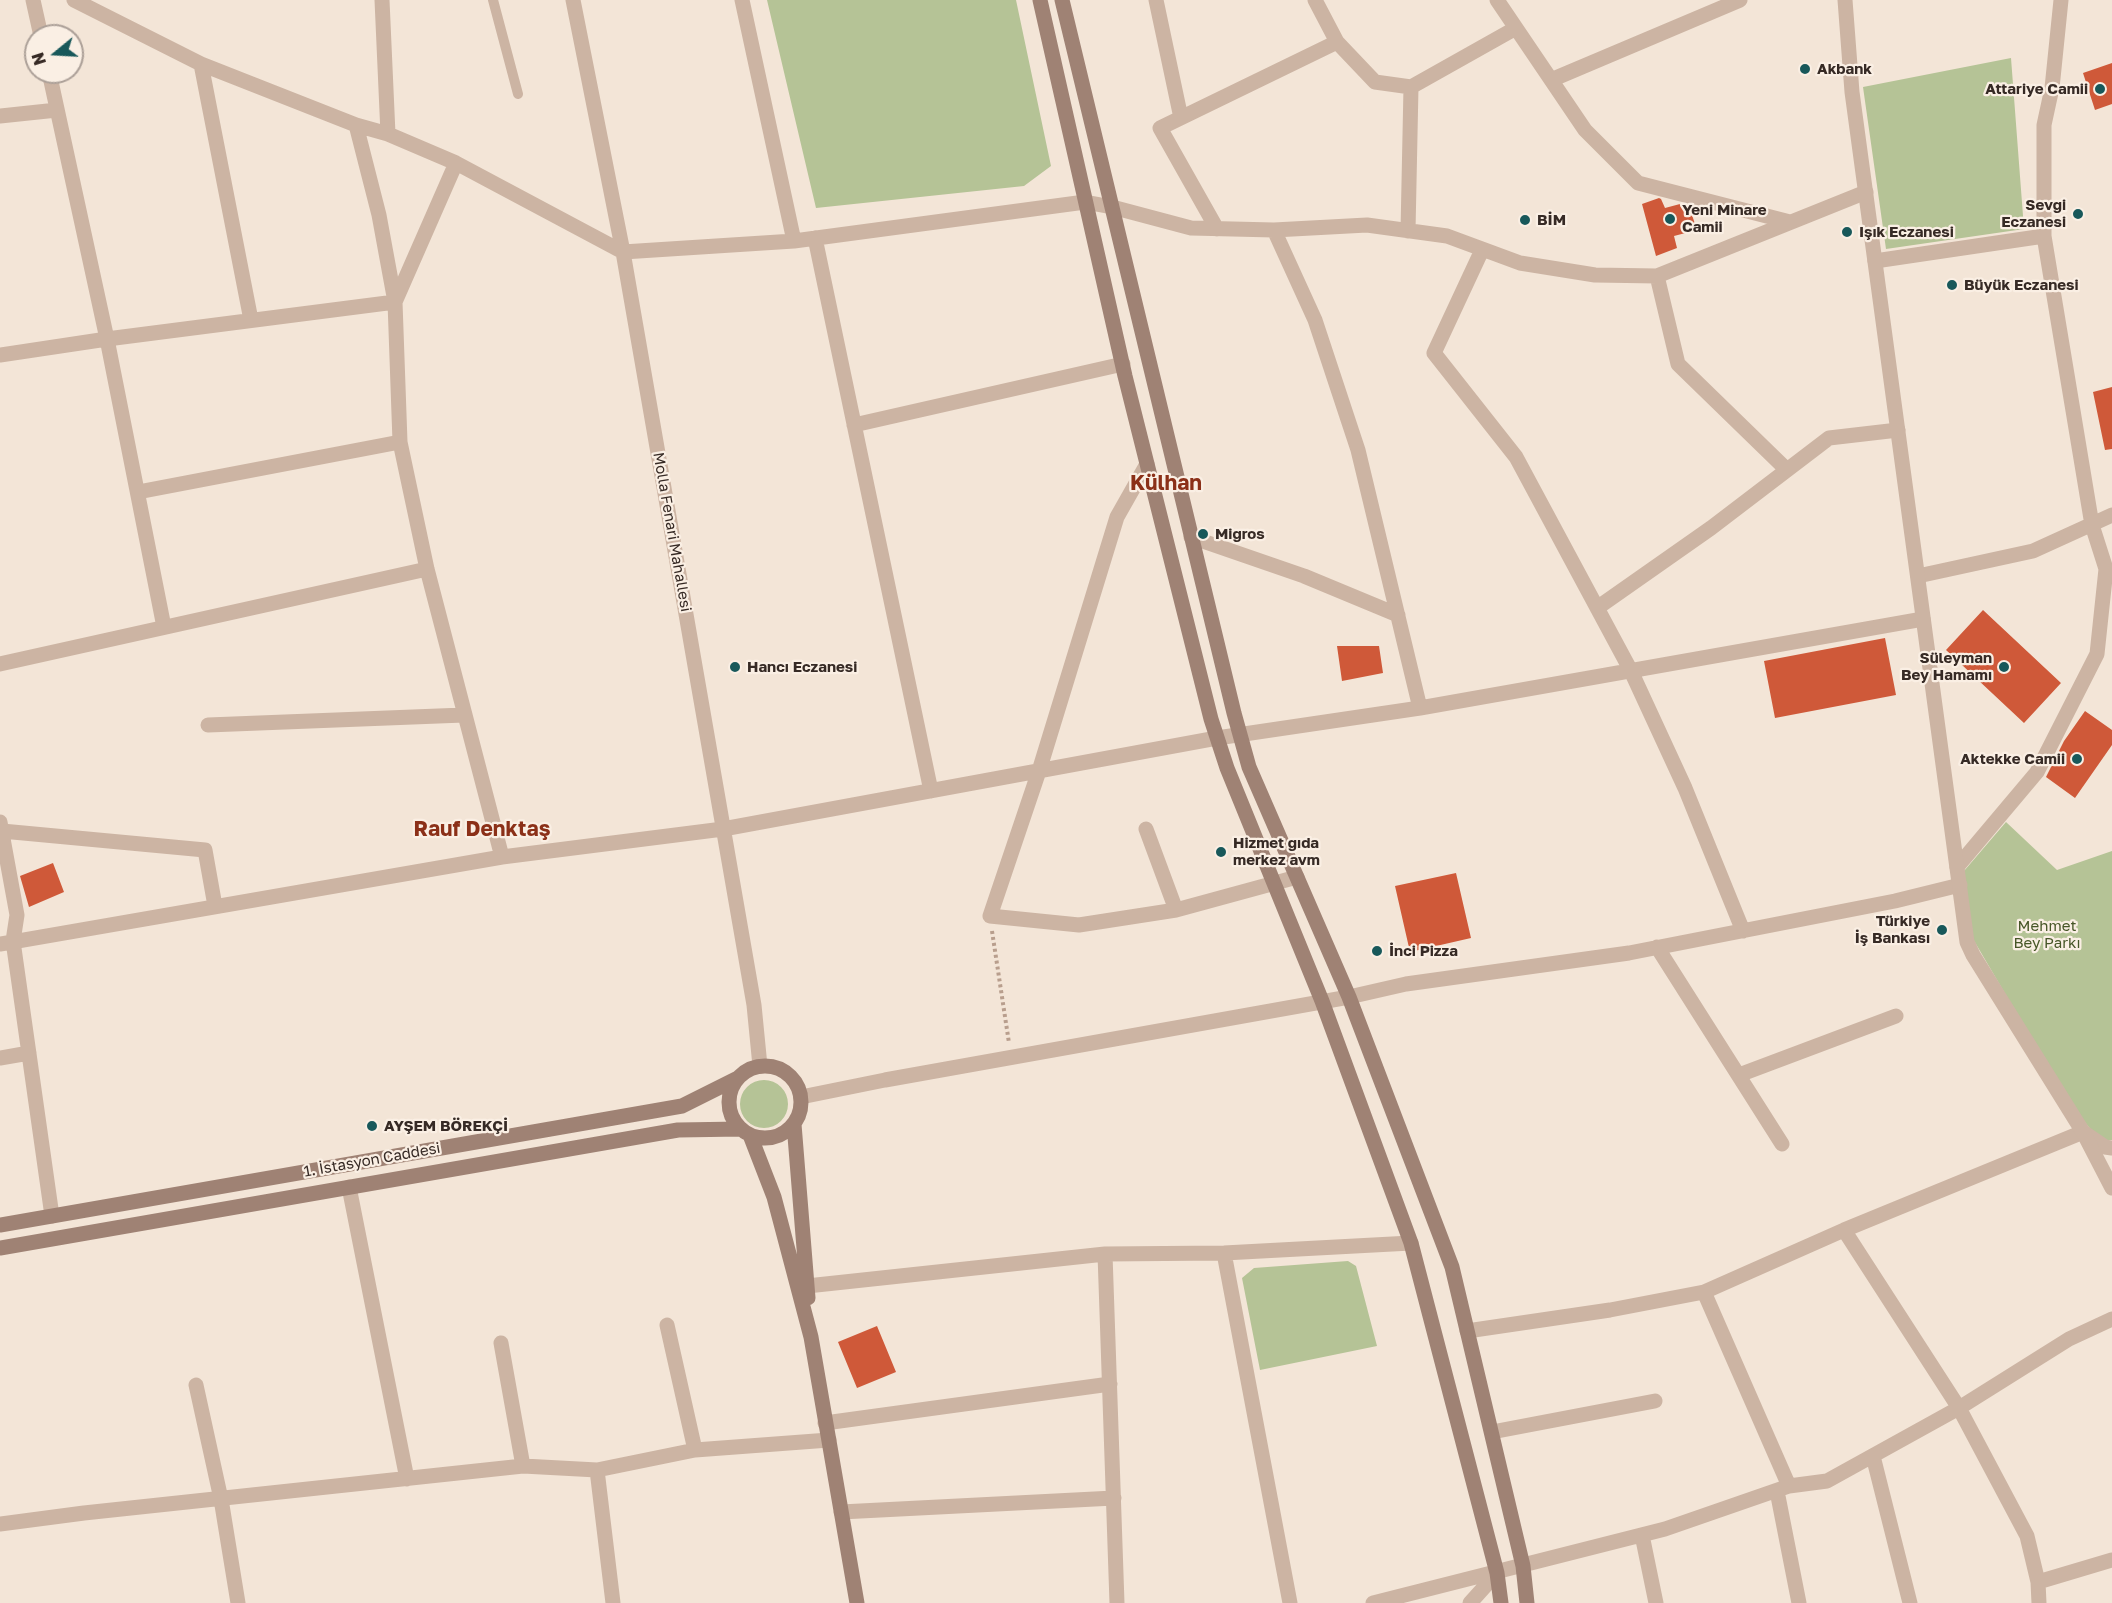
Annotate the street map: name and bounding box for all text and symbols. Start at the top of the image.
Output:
north arrow [24,24,84,84]
text: N [27,50,50,68]
place label: Akbank [1817,60,1872,78]
marker: Akbank [1798,62,1812,76]
place label: Attariye Camii [1985,80,2088,98]
marker: Attariye Camii [2093,82,2107,96]
place label: Sevgi Eczanesi [2001,196,2066,231]
place label: Yeni Minare Camii [1682,201,1767,236]
marker: Sevgi Eczanesi [2071,207,2085,221]
place label: BİM [1537,211,1566,229]
marker: Yeni Minare Camii [1663,212,1677,226]
marker: BİM [1518,213,1532,227]
place label: Işık Eczanesi [1859,223,1954,241]
marker: Işık Eczanesi [1840,225,1854,239]
place label: Büyük Eczanesi [1964,276,2079,294]
marker: Büyük Eczanesi [1945,278,1959,292]
street label: Molla Fenari Mahallesi [649,451,695,613]
district label: Külhan [1130,470,1202,496]
place label: Migros [1215,525,1265,543]
marker: Migros [1196,527,1210,541]
place label: Süleyman Bey Hamamı [1901,649,1992,684]
place label: Hancı Eczanesi [747,658,857,676]
marker: Hancı Eczanesi [728,660,742,674]
marker: Süleyman Bey Hamamı [1997,660,2011,674]
place label: Aktekke Camii [1960,750,2065,768]
marker: Aktekke Camii [2070,752,2084,766]
district label: Rauf Denktaş [414,816,550,842]
place label: Hizmet gıda merkez avm [1233,834,1320,869]
marker: Hizmet gıda merkez avm [1214,845,1228,859]
place label: Türkiye İş Bankası [1855,912,1930,947]
park label: Mehmet Bey Parkı [2013,917,2081,952]
marker: Türkiye İş Bankası [1935,923,1949,937]
place label: İnci Pizza [1389,942,1458,960]
marker: İnci Pizza [1370,944,1384,958]
place label: AYŞEM BÖREKÇİ [384,1117,508,1135]
marker: AYŞEM BÖREKÇİ [365,1119,379,1133]
street label: 1. İstasyon Caddesi [302,1139,442,1181]

